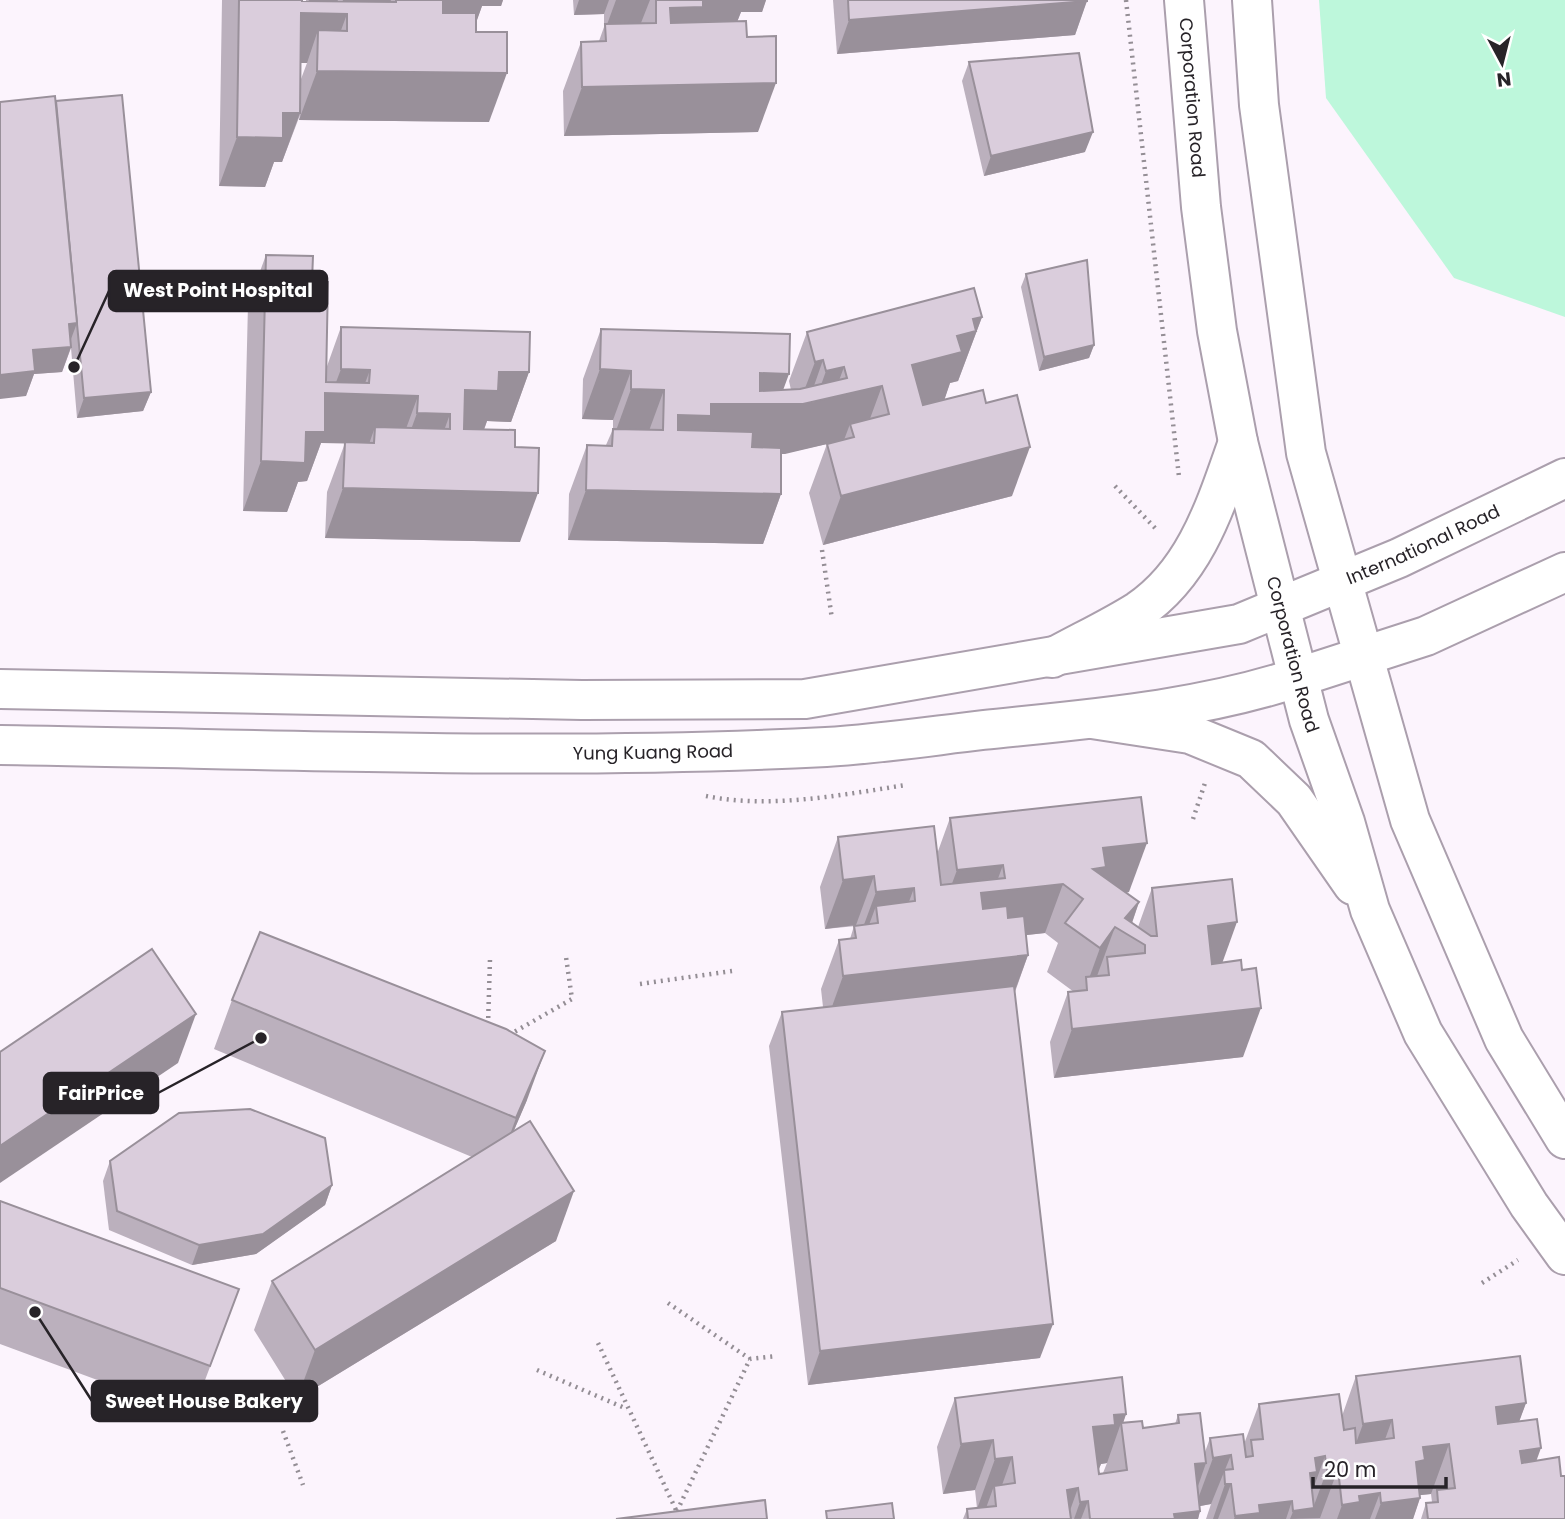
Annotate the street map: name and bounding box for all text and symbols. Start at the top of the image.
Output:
street label: Corporation Road [1173,17,1212,179]
north arrow [1467,28,1537,98]
text: N [1495,65,1513,94]
callout: West Point Hospital [109,271,327,311]
text: West Point Hospital [123,277,313,304]
street label: International Road [1342,498,1504,590]
street label: Corporation Road [1261,574,1325,736]
street label: Yung Kuang Road [573,738,733,766]
callout: FairPrice [44,1073,158,1113]
text: FairPrice [58,1080,144,1107]
callout: Sweet House Bakery [92,1381,317,1421]
text: Sweet House Bakery [105,1388,304,1415]
scale bar [1313,1446,1446,1490]
text: 20 m [1324,1455,1377,1484]

